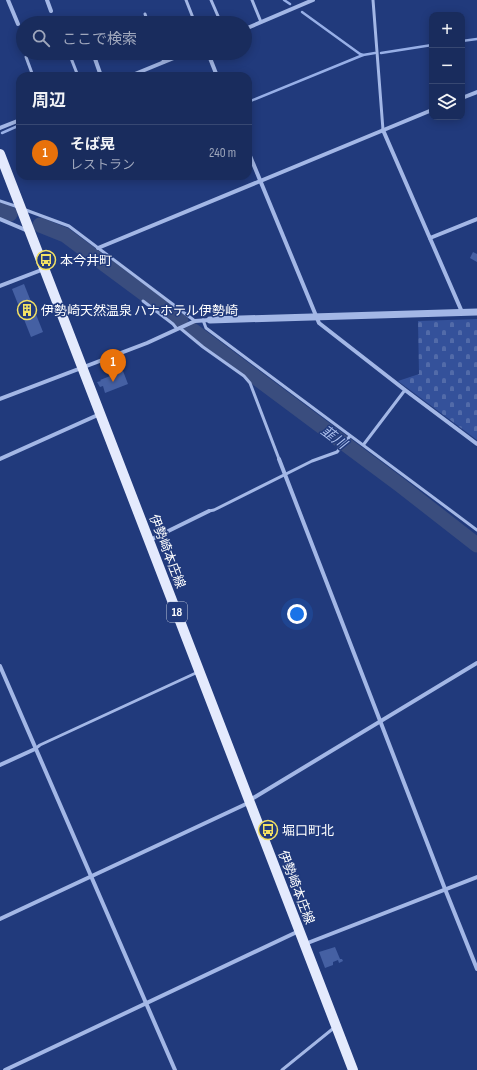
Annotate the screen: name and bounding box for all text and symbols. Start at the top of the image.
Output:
map controls [429,12,465,120]
button: + [429,12,465,48]
search box [16,16,252,60]
icon: search [30,27,52,49]
text: ここで検索 [62,30,137,49]
button: − [429,48,465,84]
button: layers [429,84,465,120]
text: 周辺 [32,91,66,111]
text: そば晃 [70,135,115,154]
text: 1 [42,145,48,161]
text: 240 m [209,145,236,161]
text: レストラン [70,157,135,173]
bus stop icon: 本今井町 [35,249,57,271]
place label: 本今井町 [60,253,112,269]
building icon: 伊勢崎天然温泉 ハナホテル伊勢崎 [16,299,38,321]
place label: 伊勢崎天然温泉 ハナホテル伊勢崎 [41,303,238,319]
pin: 1 [100,349,126,382]
water label: 韮川 [317,422,352,454]
street label: 伊勢崎本庄線 [146,512,189,591]
road number: 18 [167,602,187,622]
your location [287,604,307,624]
bus stop icon: 堀口町北 [257,819,279,841]
place label: 堀口町北 [282,823,334,839]
street label: 伊勢崎本庄線 [275,848,318,927]

